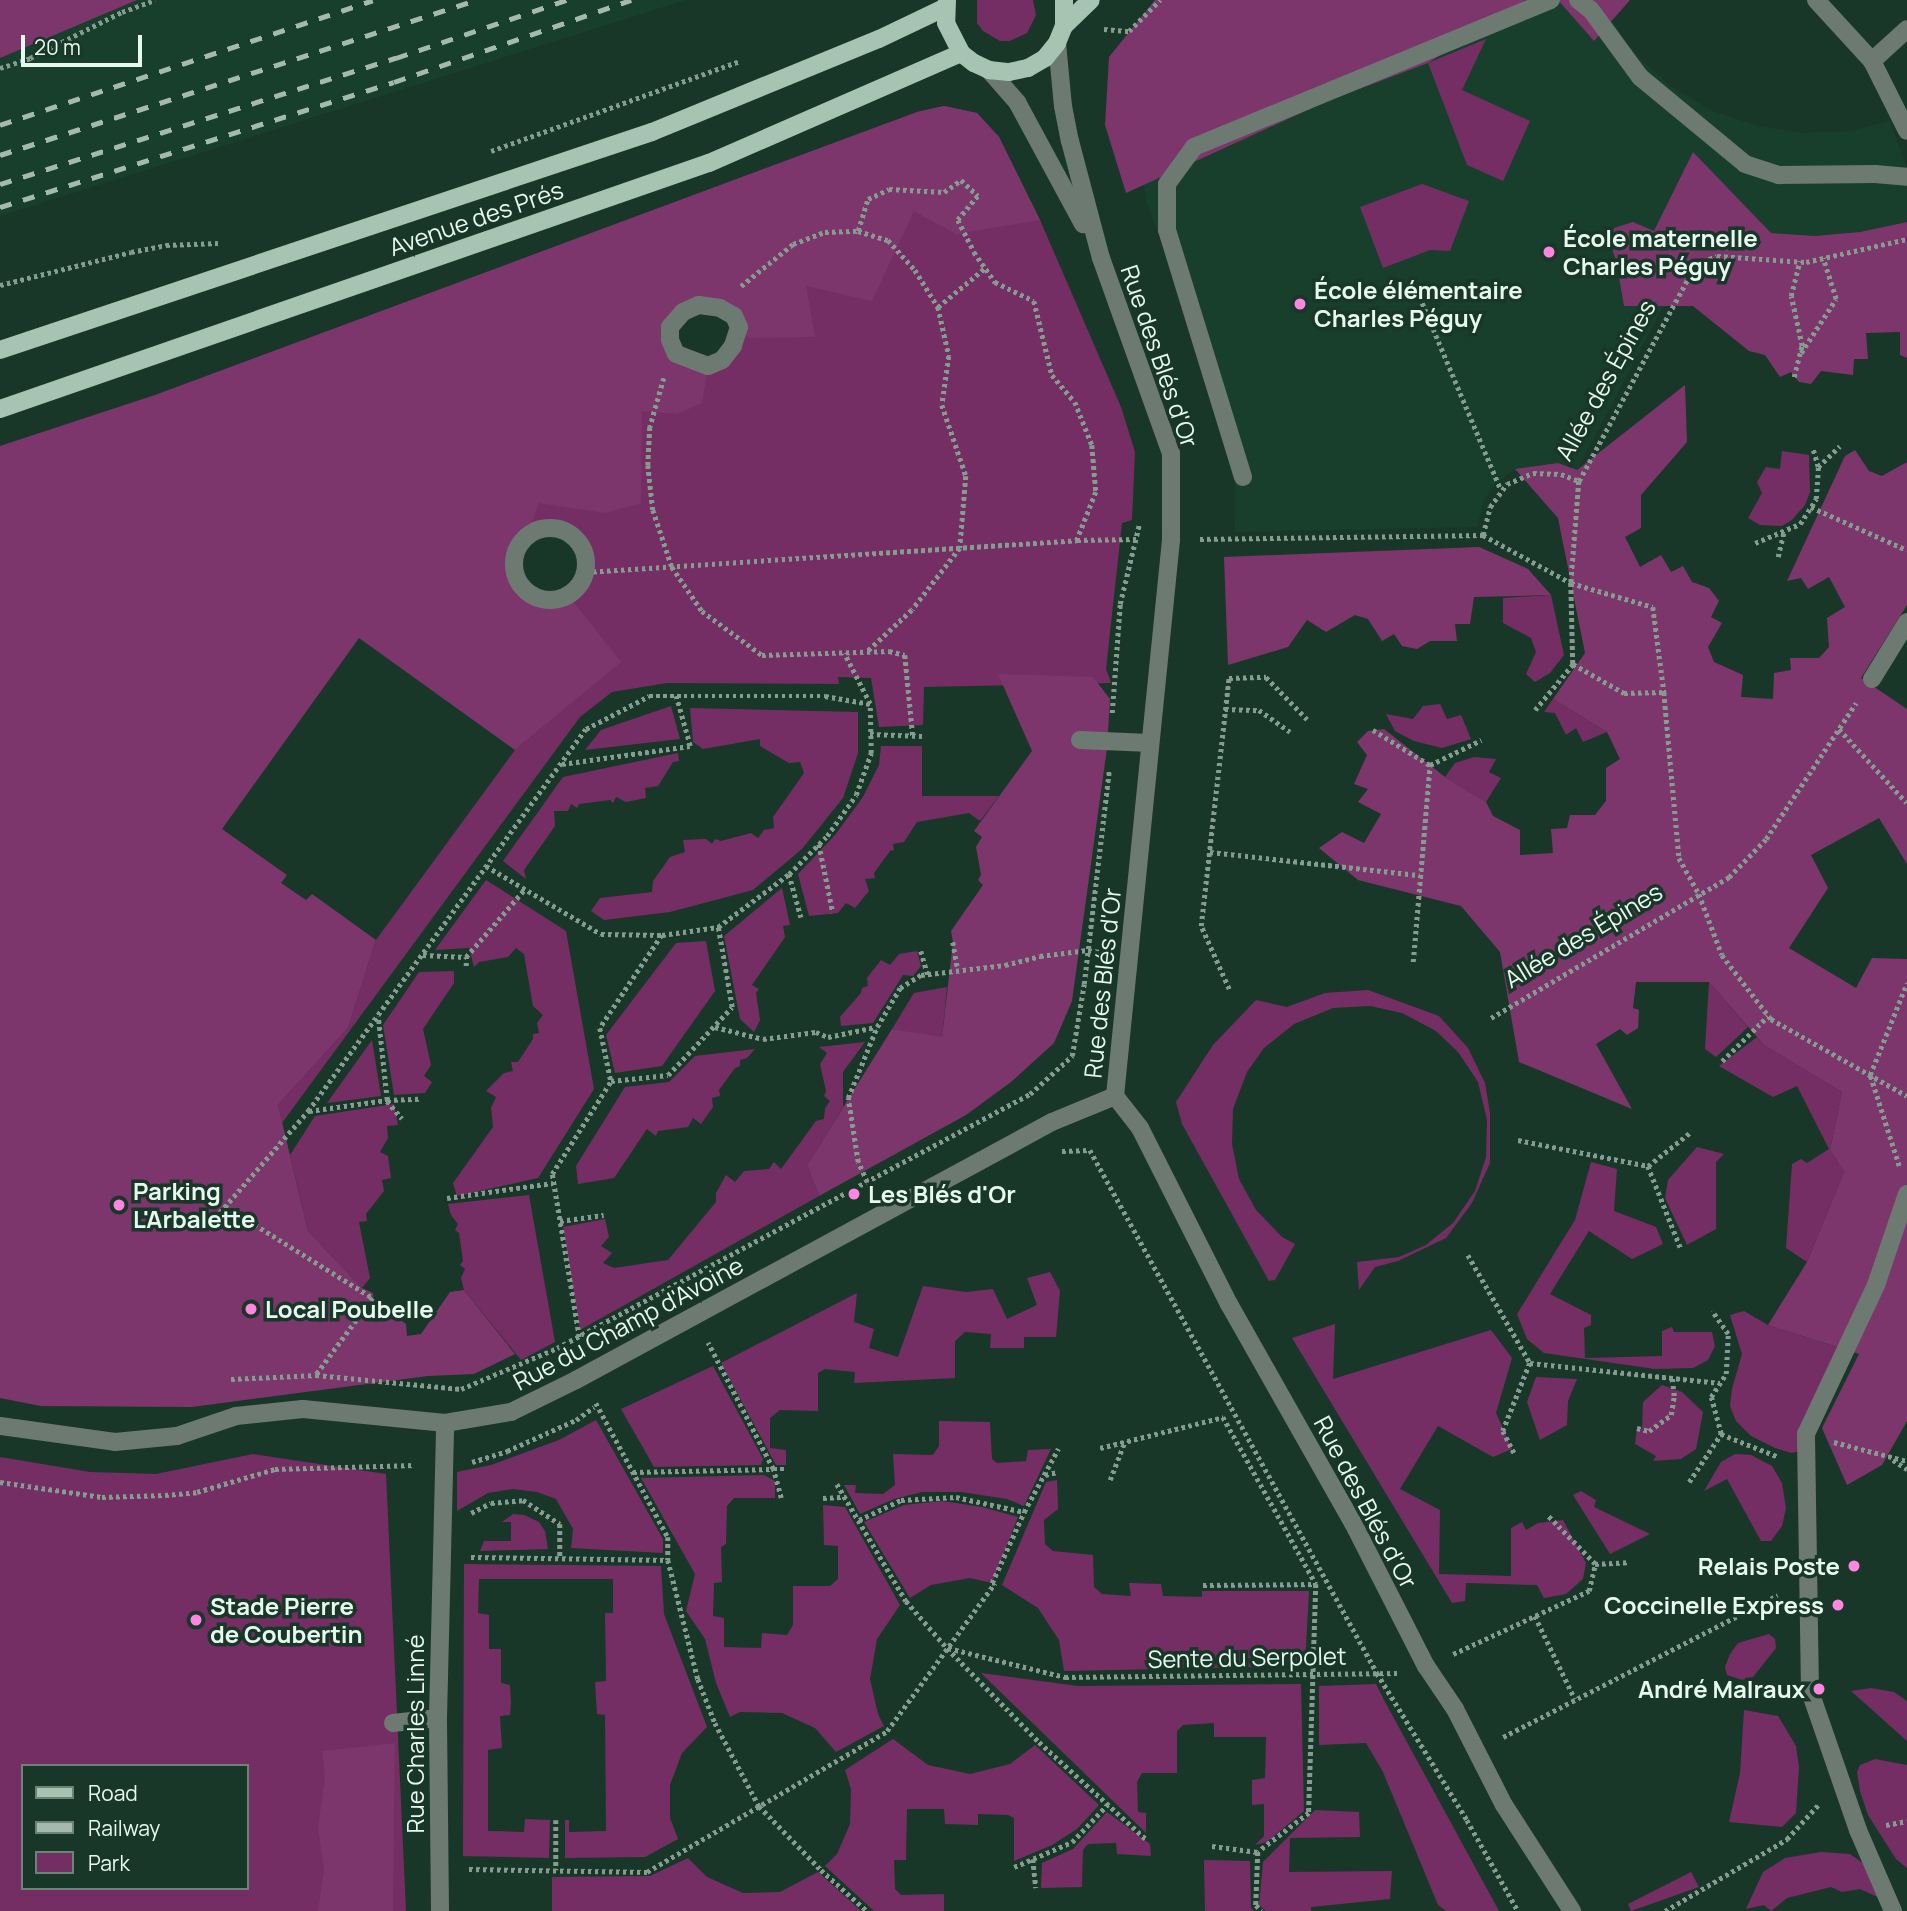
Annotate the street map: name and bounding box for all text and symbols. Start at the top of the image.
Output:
scale bar [24,21,145,65]
text: 20 m [34,33,81,61]
street label: Avenue des Prés [385,175,567,261]
place label: École maternelle Charles Péguy [1563,224,1758,280]
marker: École maternelle Charles Péguy [1541,244,1557,260]
street label: Rue des Blés d'Or [1115,261,1205,451]
place label: École élémentaire Charles Péguy [1314,276,1523,332]
street label: Allée des Épines [1549,295,1661,465]
marker: École élémentaire Charles Péguy [1292,296,1308,312]
street label: Allée des Épines [1499,877,1667,993]
street label: Rue des Blés d'Or [1078,887,1126,1079]
place label: Parking L'Arbalette [133,1177,256,1233]
place label: Les Blés d'Or [868,1180,1016,1208]
marker: Les Blés d'Or [846,1186,862,1202]
marker: Parking L'Arbalette [111,1197,127,1213]
street label: Rue du Champ d'Avoine [508,1250,748,1396]
place label: Local Poubelle [265,1295,434,1323]
marker: Local Poubelle [243,1301,259,1317]
street label: Rue des Blés d'Or [1308,1411,1424,1593]
place label: Relais Poste [1698,1552,1840,1580]
marker: Relais Poste [1846,1558,1862,1574]
place label: Coccinelle Express [1604,1591,1824,1619]
place label: Stade Pierre de Coubertin [210,1592,363,1648]
marker: Coccinelle Express [1830,1597,1846,1613]
marker: Stade Pierre de Coubertin [188,1612,204,1628]
street label: Rue Charles Linné [401,1634,429,1834]
street label: Sente du Serpolet [1147,1641,1347,1673]
place label: André Malraux [1638,1675,1805,1703]
marker: André Malraux [1811,1681,1827,1697]
legend [21,1764,248,1890]
text: Road [88,1779,138,1807]
text: Railway [88,1814,160,1842]
text: Park [88,1849,130,1877]

